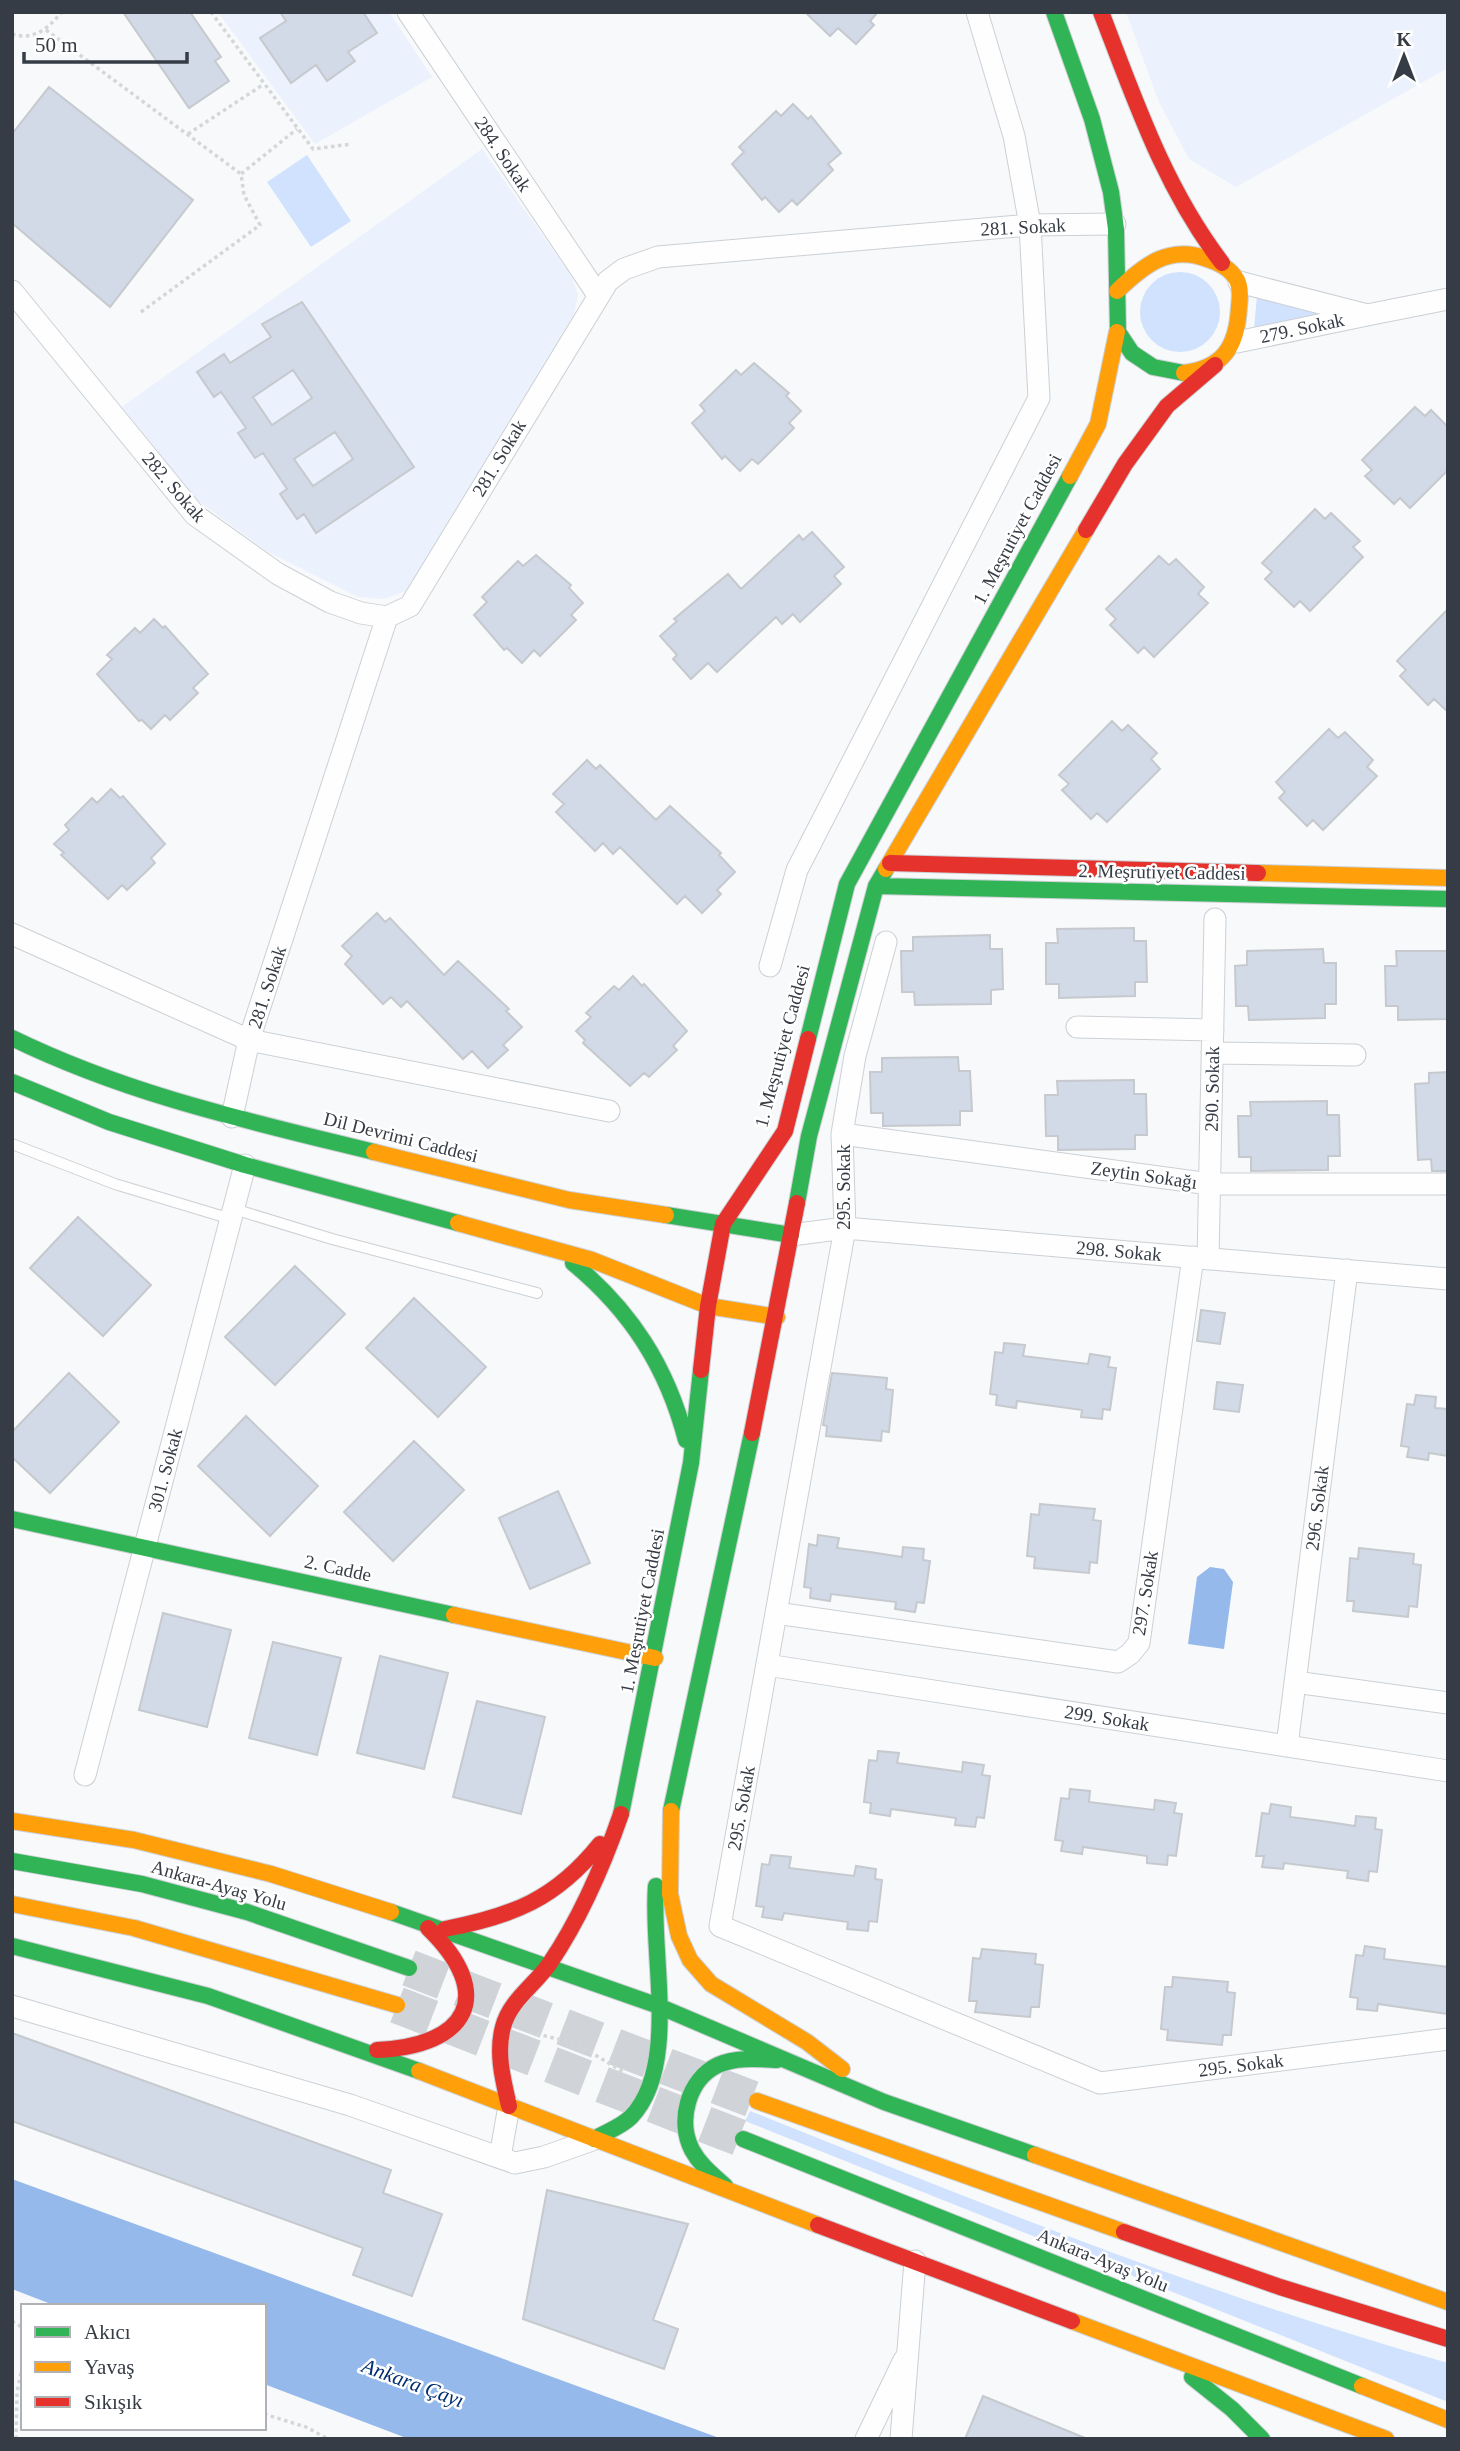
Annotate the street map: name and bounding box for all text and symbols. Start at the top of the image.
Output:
scale bar [24,21,187,65]
north arrow [1369,21,1439,91]
text: K [1397,29,1412,50]
text: 50 m [35,33,78,57]
street label: 284. Sokak [470,113,536,196]
street label: 281. Sokak [980,214,1067,240]
street label: 279. Sokak [1258,309,1346,347]
street label: 281. Sokak [468,416,530,500]
street label: 282. Sokak [138,448,210,527]
street label: 1. Meşrutiyet Caddesi [968,450,1066,608]
street label: 2. Meşrutiyet Caddesi [1078,860,1246,884]
street label: 281. Sokak [244,943,290,1031]
street label: 1. Meşrutiyet Caddesi [750,962,814,1130]
street label: 290. Sokak [1201,1046,1223,1132]
street label: Dil Devrimi Caddesi [322,1108,480,1166]
street label: 295. Sokak [833,1144,854,1230]
street label: Zeytin Sokağı [1089,1157,1199,1193]
street label: 298. Sokak [1075,1237,1163,1265]
street label: 301. Sokak [144,1426,186,1514]
street label: 296. Sokak [1301,1464,1333,1552]
street label: 1. Meşrutiyet Caddesi [616,1527,668,1695]
street label: 297. Sokak [1128,1549,1162,1637]
street label: 2. Cadde [303,1551,373,1585]
street label: 299. Sokak [1063,1701,1151,1735]
street label: 295. Sokak [723,1764,759,1852]
street label: Ankara-Ayaş Yolu [149,1856,290,1914]
street label: 295. Sokak [1197,2049,1285,2081]
street label: Ankara-Ayaş Yolu [1034,2224,1172,2296]
legend [21,2304,266,2430]
text: Akıcı [84,2320,131,2344]
water label: Ankara Çayı [357,2353,467,2413]
text: Yavaş [84,2355,134,2379]
text: Sıkışık [84,2390,143,2414]

